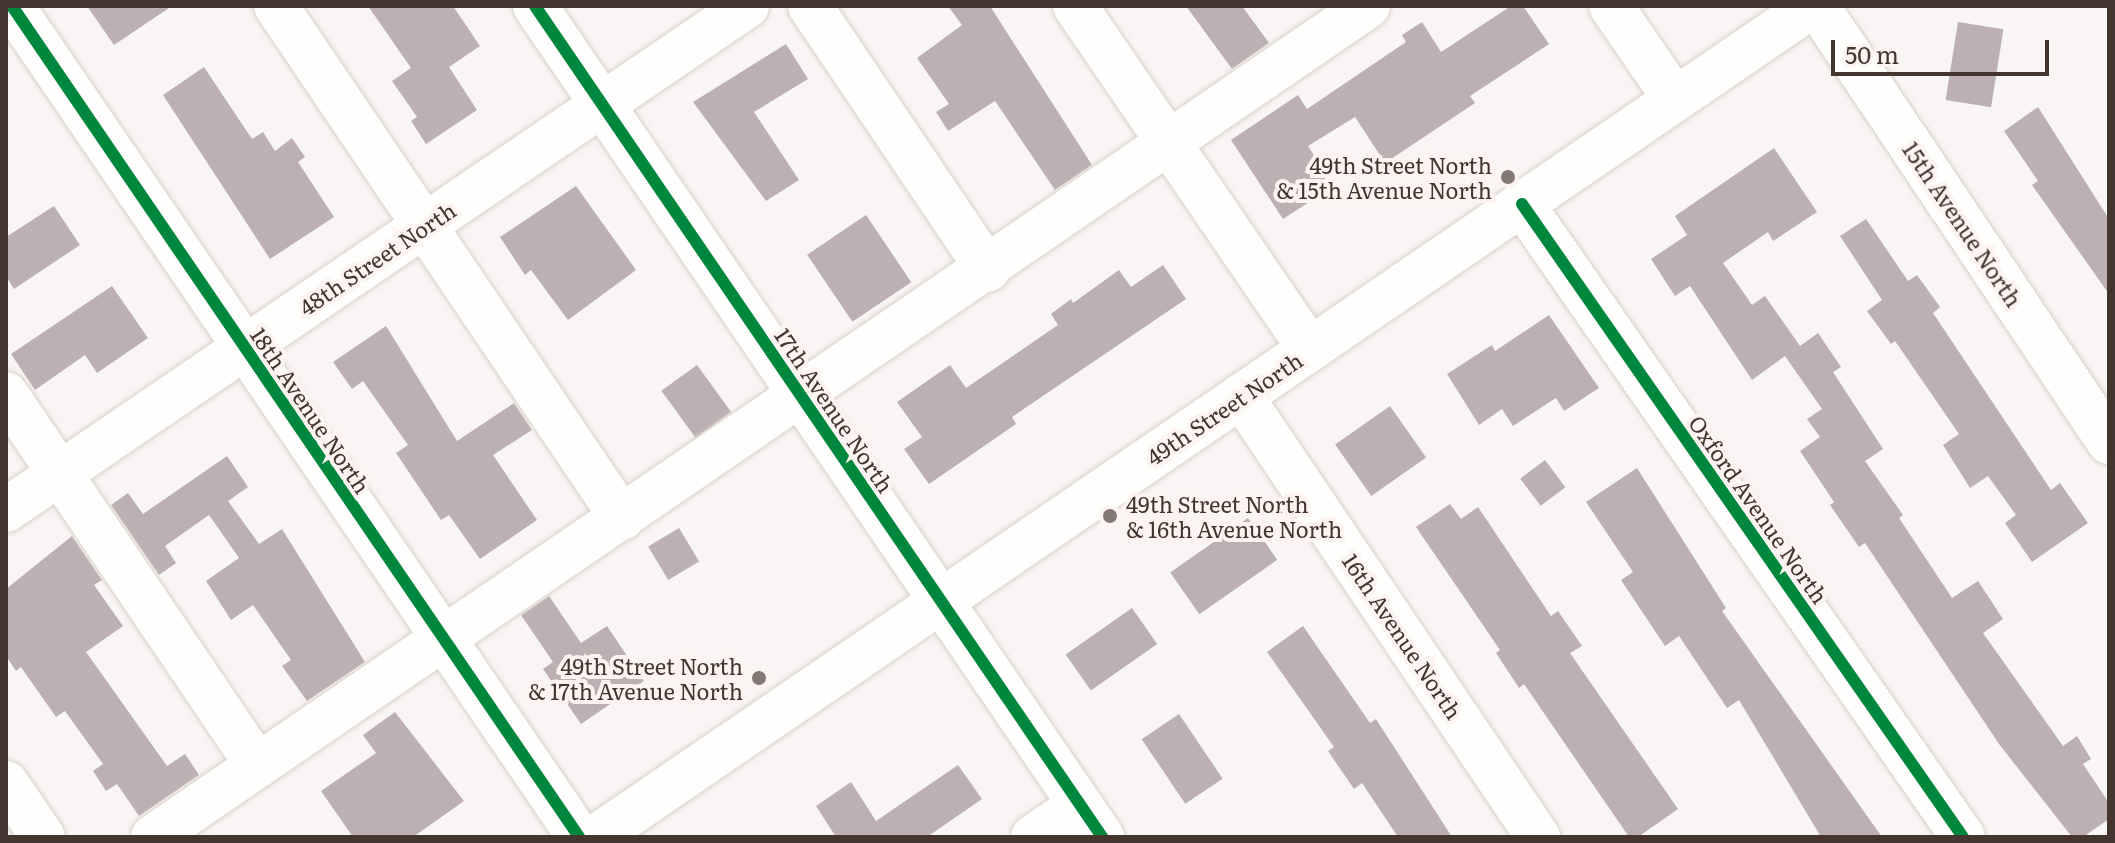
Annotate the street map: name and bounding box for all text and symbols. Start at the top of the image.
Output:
scale bar [1835,24,2053,74]
text: 50 m [1845,36,1899,71]
street label: 15th Avenue North [1898,136,2028,312]
place label: 49th Street North & 15th Avenue North [1276,151,1492,202]
marker: 49th Street North & 15th Avenue North [1499,168,1517,186]
street label: 48th Street North [294,196,460,320]
street label: 18th Avenue North [246,322,376,498]
street label: 17th Avenue North [770,323,900,497]
street label: 49th Street North [1141,346,1307,470]
street label: Oxford Avenue North [1684,410,1834,608]
place label: 49th Street North & 16th Avenue North [1126,490,1342,542]
marker: 49th Street North & 16th Avenue North [1101,507,1119,525]
street label: 16th Avenue North [1338,548,1468,724]
place label: 49th Street North & 17th Avenue North [528,652,743,704]
marker: 49th Street North & 17th Avenue North [750,669,768,687]

